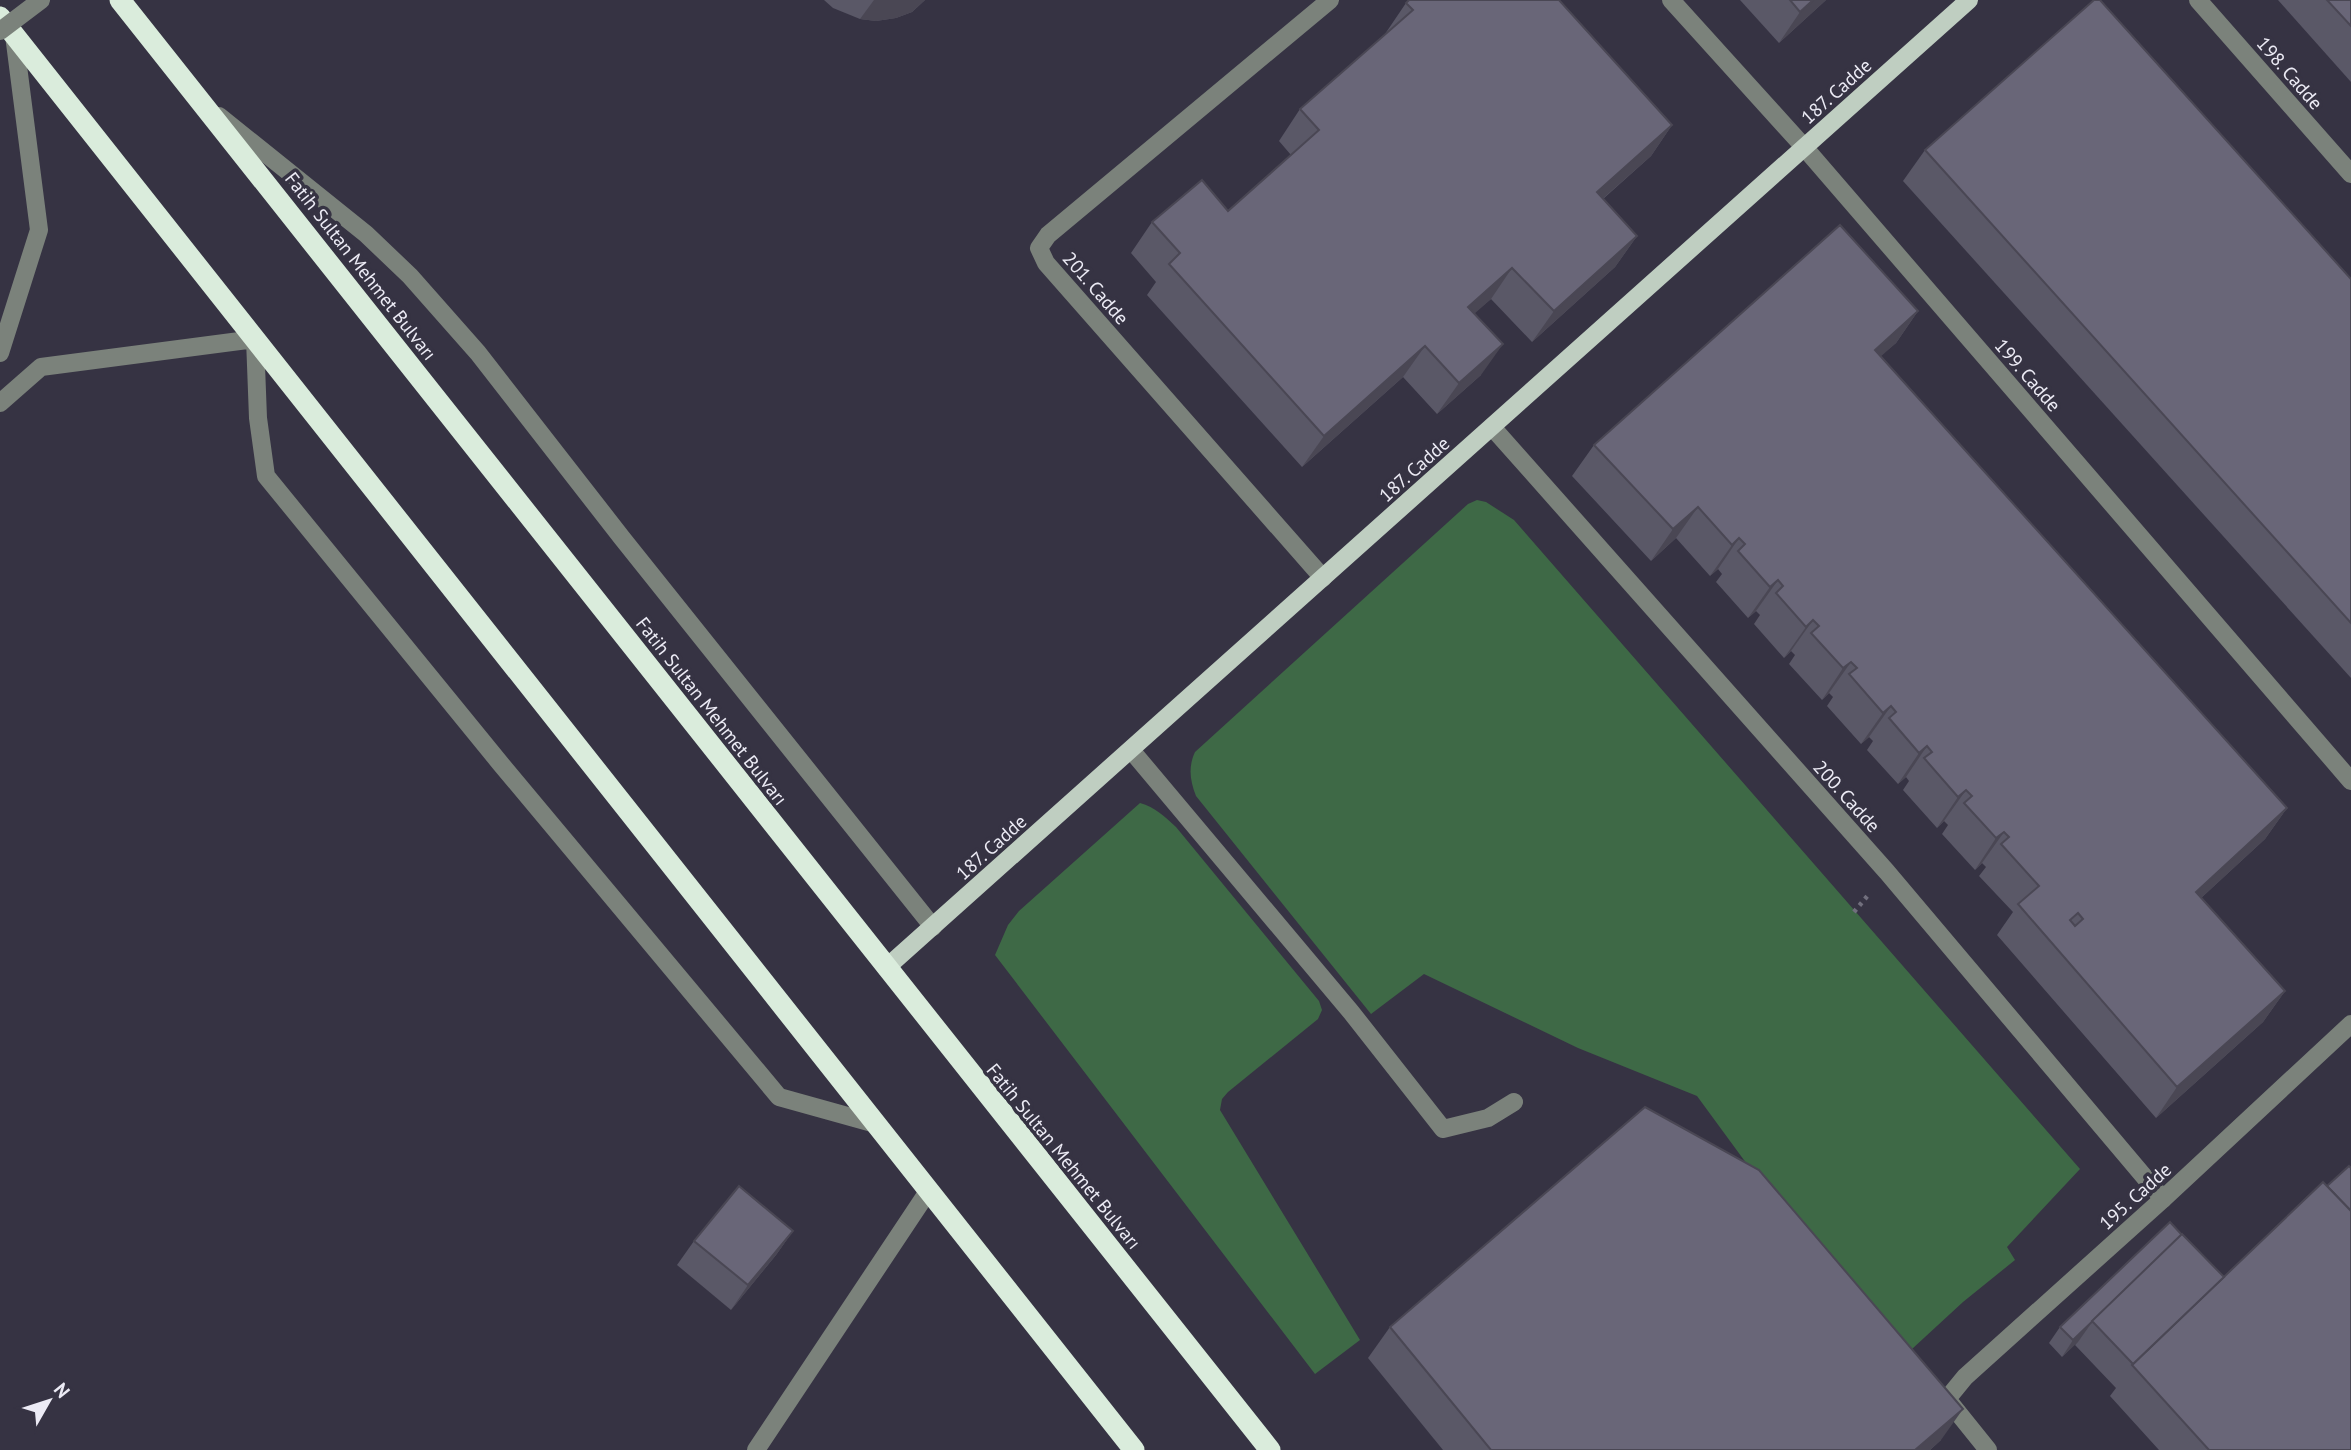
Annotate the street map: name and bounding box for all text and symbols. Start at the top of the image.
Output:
street label: 198. Cadde [2252,32,2328,114]
street label: 187. Cadde [1796,53,1876,129]
street label: Fatih Sultan Mehmet Bulvarı [280,167,442,365]
street label: 201. Cadde [1058,247,1134,329]
street label: 199. Cadde [1990,334,2066,416]
street label: 187. Cadde [1374,431,1454,507]
street label: Fatih Sultan Mehmet Bulvarı [631,612,793,810]
street label: 200. Cadde [1808,755,1886,837]
street label: 187. Cadde [951,809,1031,885]
street label: Fatih Sultan Mehmet Bulvarı [982,1058,1146,1254]
street label: 195. Cadde [2094,1157,2176,1235]
north arrow [14,1366,84,1436]
text: N [49,1378,75,1403]

